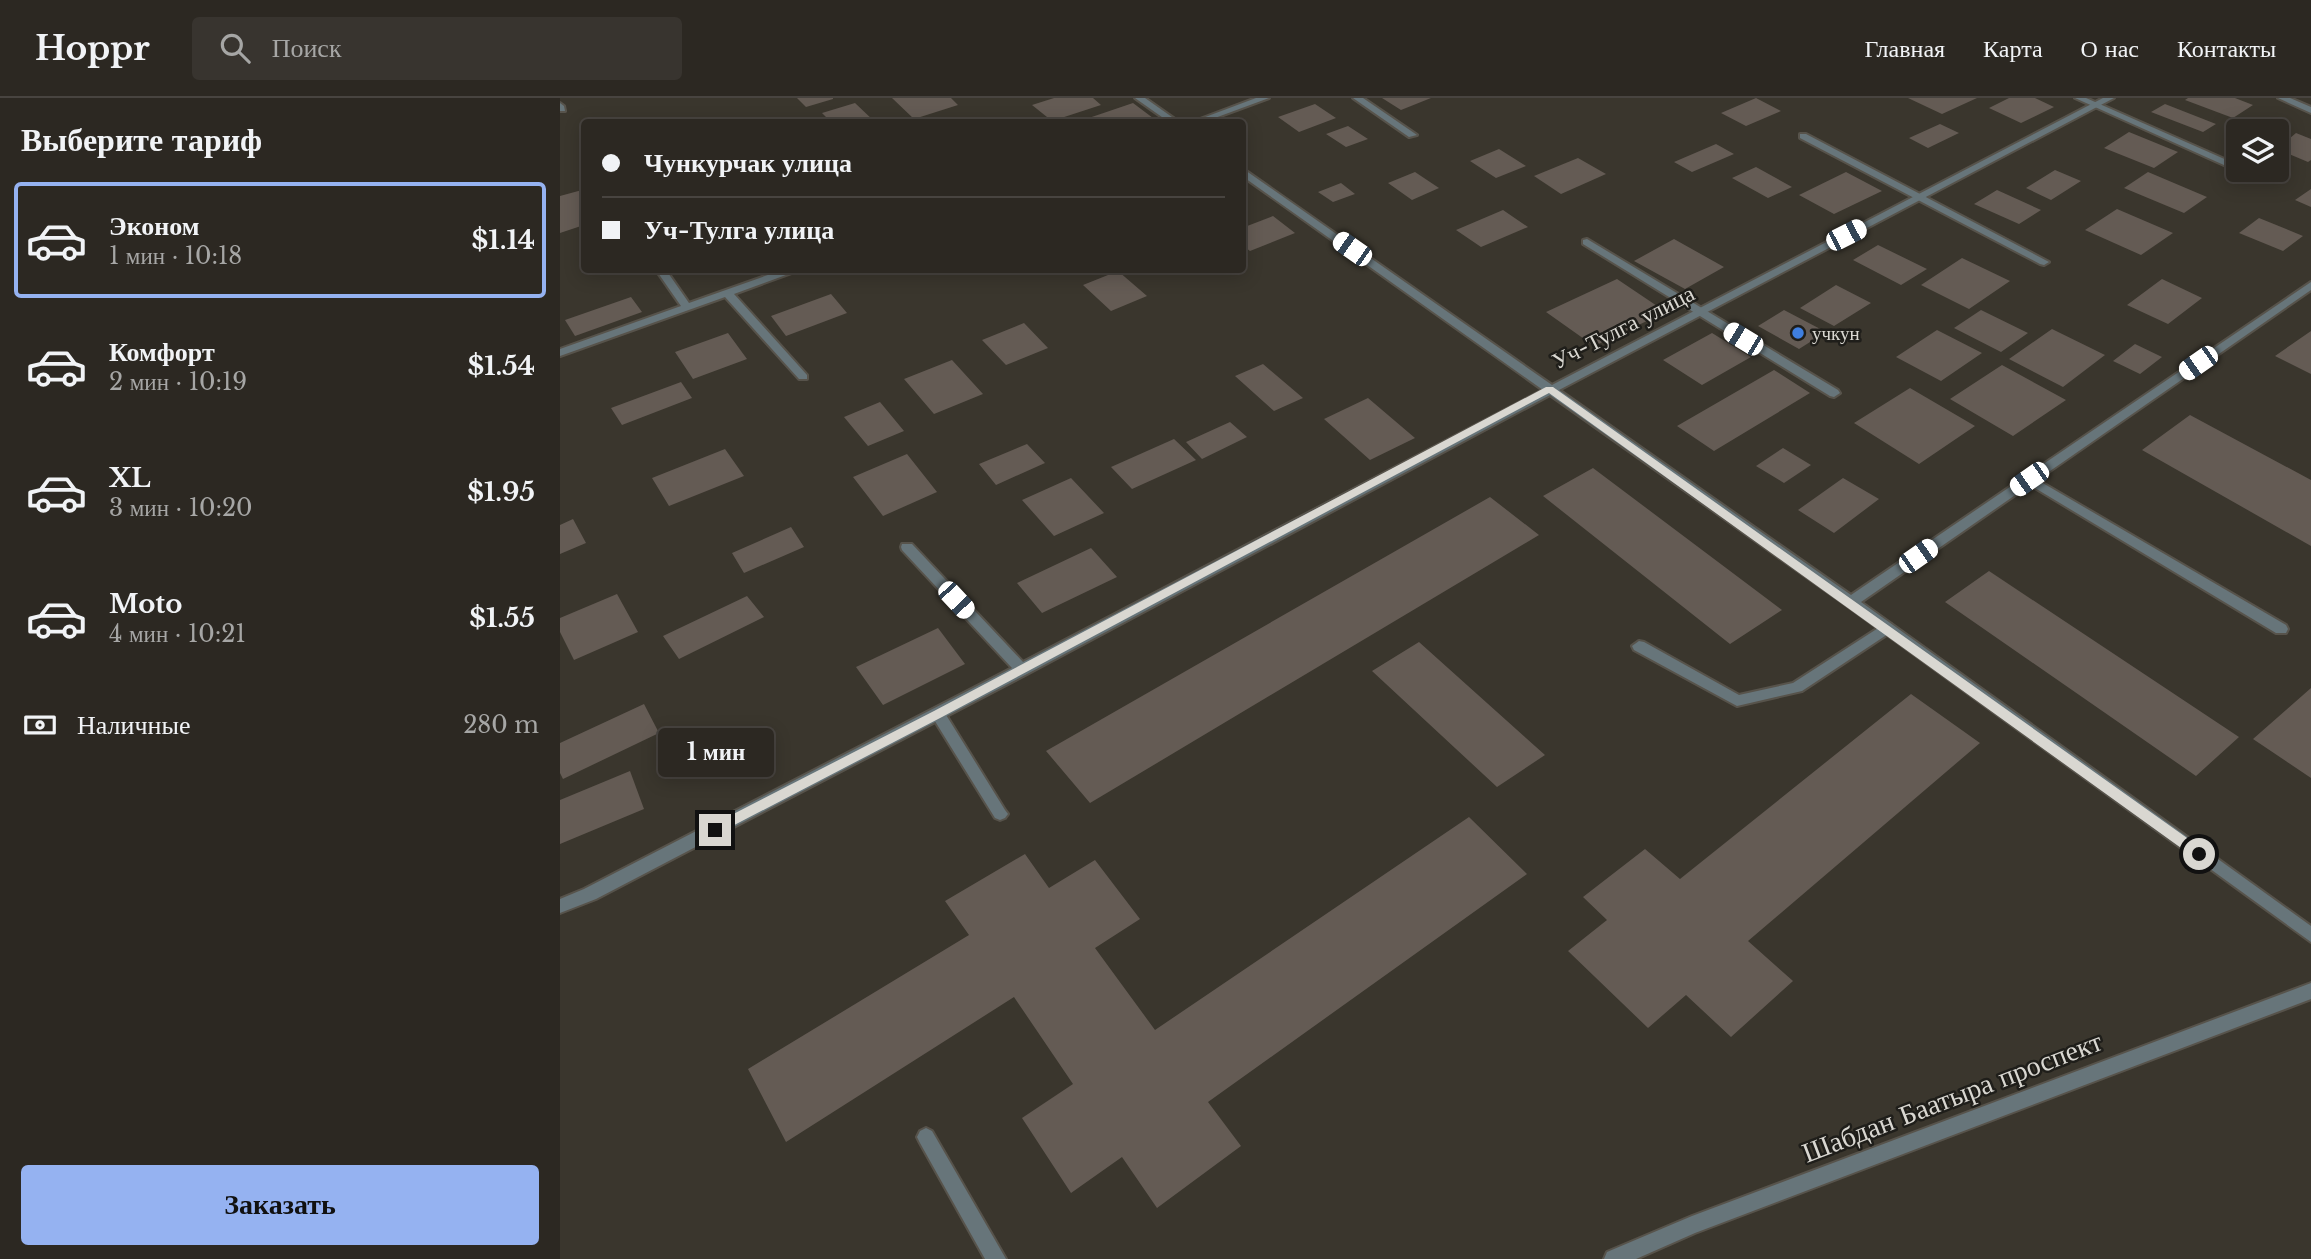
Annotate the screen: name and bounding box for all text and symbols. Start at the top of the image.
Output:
search box [192,17,682,80]
text: Hoppr [35,28,150,69]
icon: search [216,29,254,67]
text: Поиск [272,32,342,64]
text: Главная [1865,34,1945,63]
text: Карта [1983,34,2043,63]
text: О нас [2081,34,2139,63]
text: Контакты [2177,34,2276,63]
map controls [2226,119,2289,182]
button: layers [2226,119,2289,182]
text: Выберите тариф [21,120,262,160]
text: Чункурчак улица [644,147,852,179]
icon: car [25,209,88,272]
text: Эконом [109,210,199,242]
text: Уч-Тулга улица [644,214,834,246]
car [1823,216,1870,254]
text: $1.14 [472,224,535,256]
car [1329,228,1376,270]
text: 1 мин · 10:18 [109,242,242,270]
street label: Уч-Тулга улица [1547,279,1699,375]
car [1720,319,1767,359]
place label: учкун [1812,322,1860,345]
marker: учкун [1790,325,1806,341]
icon: car [25,335,88,398]
text: Комфорт [109,336,215,368]
car [2175,342,2222,384]
text: $1.54 [467,350,535,382]
text: 2 мин · 10:19 [109,368,247,396]
car [2006,458,2053,500]
icon: car [25,461,88,524]
text: XL [109,462,151,494]
text: $1.95 [467,476,535,508]
text: 3 мин · 10:20 [109,494,253,522]
car [1895,535,1942,577]
car [934,577,979,623]
icon: car [25,587,88,650]
text: Moto [109,588,182,620]
text: $1.55 [469,602,535,634]
text: 4 мин · 10:21 [109,620,246,648]
icon: cash [21,706,59,744]
text: Наличные [77,709,190,741]
text: 280 m [463,711,539,739]
callout: 1 мин [657,728,773,778]
text: 1 мин [687,738,745,766]
route end [699,814,731,846]
route start [2183,838,2215,870]
street label: Шабдан Баатыра проспект [1797,1024,2107,1170]
button: Заказать [21,1165,539,1245]

